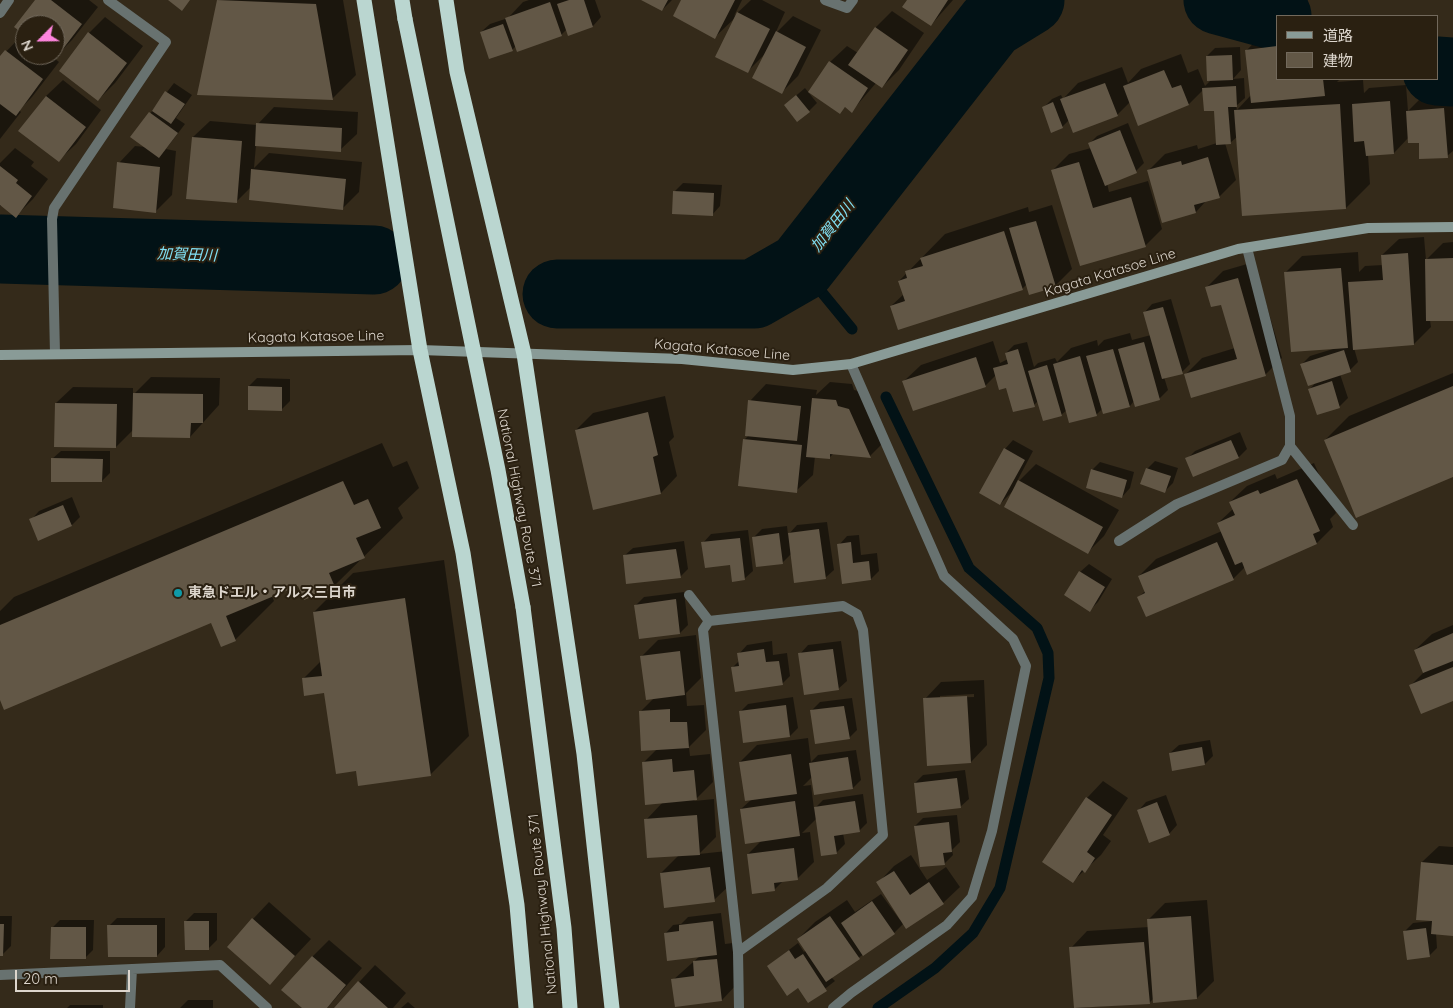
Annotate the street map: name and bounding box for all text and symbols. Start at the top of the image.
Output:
north arrow [15,15,65,65]
legend [1276,15,1438,80]
text: 道路 [1323,26,1353,45]
text: N [17,37,37,54]
text: 建物 [1323,51,1353,70]
water label: 加賀田川 [807,197,859,255]
water label: 加賀田川 [157,245,217,265]
street label: Kagata Katasoe Line [1042,245,1178,301]
street label: Kagata Katasoe Line [248,327,384,347]
street label: Kagata Katasoe Line [653,336,791,364]
street label: National Highway Route 371 [493,407,545,589]
place label: 東急ドエル・アルス三日市 [188,585,356,601]
marker: 東急ドエル・アルス三日市 [172,587,184,599]
street label: National Highway Route 371 [525,813,561,995]
scale bar [18,960,132,992]
text: 20 m [23,969,58,988]

